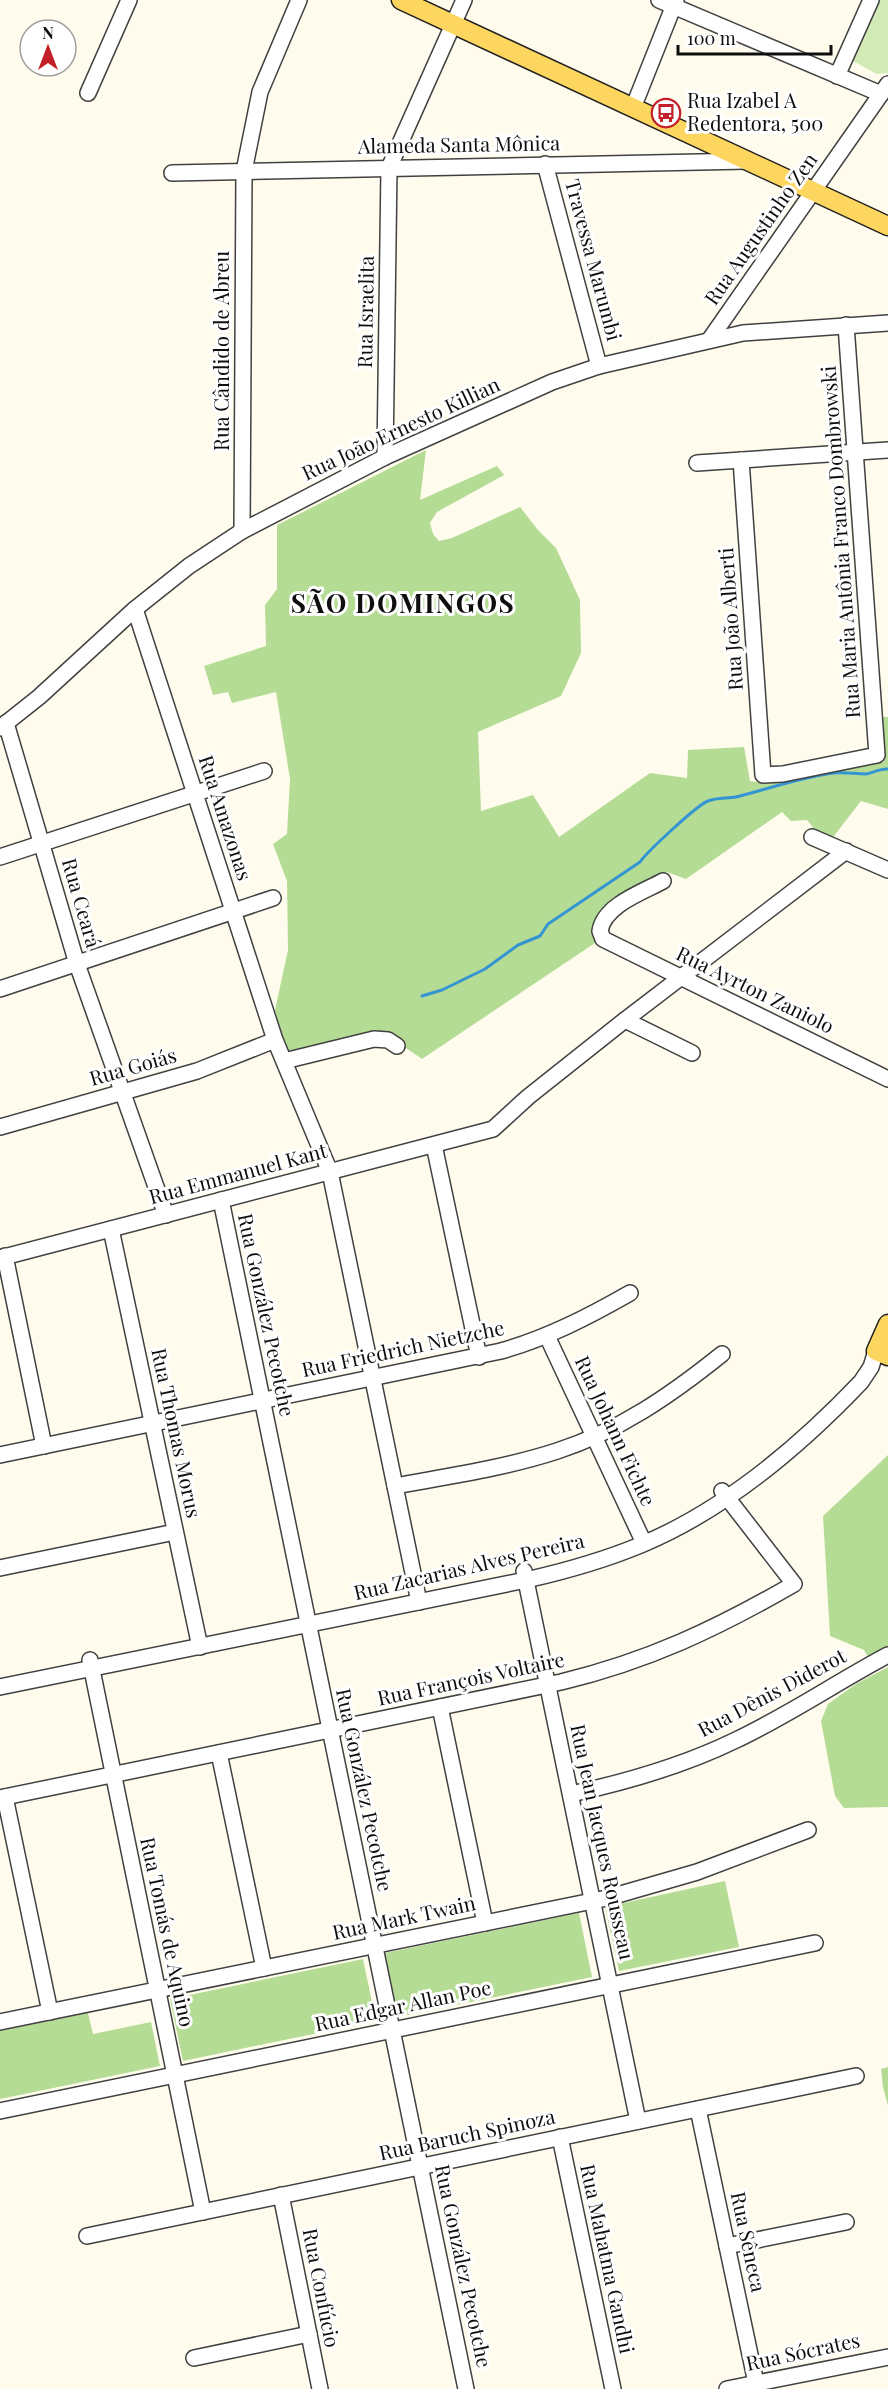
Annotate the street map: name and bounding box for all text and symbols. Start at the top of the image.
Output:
north arrow [18,18,78,78]
scale bar [678,18,831,56]
text: N [42,22,54,43]
text: 100 m [687,26,736,50]
place label: Rua Izabel A Redentora, 500 [687,86,823,136]
bus stop icon: Rua Izabel A Redentora, 500 [650,97,682,129]
street label: Alameda Santa Mônica [357,128,560,159]
street label: Rua Augustinho Zen [697,147,822,310]
street label: Travessa Marumbi [560,176,629,343]
street label: Rua Cândido de Abreu [207,251,234,451]
street label: Rua Israelita [350,255,379,368]
street label: Rua Maria Antônia Franco Dombrowski [814,365,865,719]
street label: Rua João Ernesto Killian [297,370,504,485]
street label: Rua João Alberti [711,547,748,691]
district label: SÃO DOMINGOS [291,585,515,620]
street label: Rua Amazonas [193,751,259,884]
street label: Rua Ceará [57,855,108,951]
street label: Rua Ayrton Zaniolo [672,939,839,1039]
street label: Rua Goiás [86,1040,179,1091]
street label: Rua Emmanuel Kant [146,1136,331,1209]
street label: Rua González Pecotche [233,1211,302,1419]
street label: Rua Friedrich Nietzche [299,1313,506,1382]
street label: Rua Thomas Morus [146,1345,209,1520]
street label: Rua Johann Fichte [570,1351,663,1510]
street label: Rua Zacarias Alves Pereira [351,1526,587,1605]
street label: Rua Dênis Diderot [692,1641,851,1742]
street label: Rua François Voltaire [375,1645,567,1711]
street label: Rua González Pecotche [331,1686,400,1894]
street label: Rua Jean Jacques Rousseau [565,1721,642,1962]
street label: Rua Tomás de Aquino [135,1834,202,2029]
street label: Rua Mark Twain [330,1888,478,1945]
street label: Rua Edgar Allan Poe [312,1973,493,2036]
street label: Rua Baruch Spinoza [376,2102,557,2165]
street label: Rua González Pecotche [430,2162,499,2370]
street label: Rua Mahatma Gandhi [575,2162,642,2356]
street label: Rua Sêneca [726,2189,773,2294]
street label: Rua Confúcio [298,2226,347,2350]
street label: Rua Sócrates [743,2325,862,2376]

